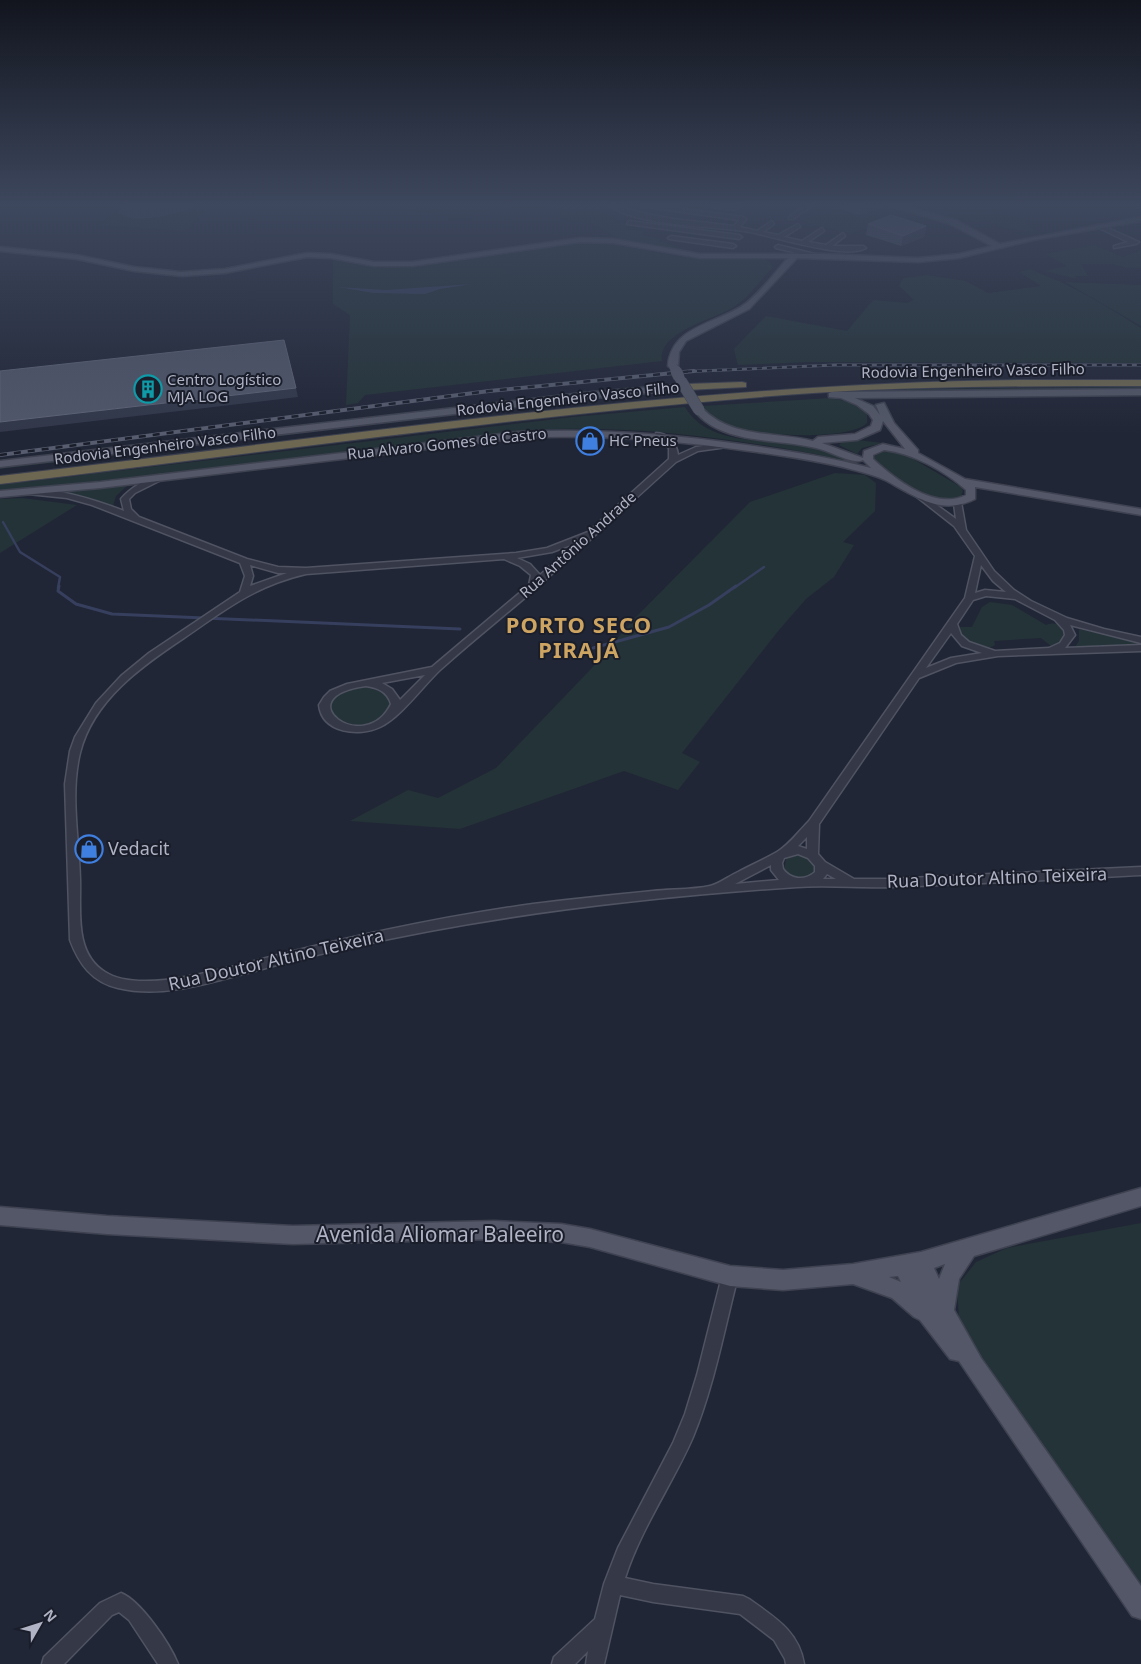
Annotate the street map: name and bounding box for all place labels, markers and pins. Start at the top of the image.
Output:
place label: Centro Logístico MJA LOG [167,369,281,406]
building icon: Centro Logístico MJA LOG [133,374,163,404]
shop icon: HC Pneus [575,426,605,456]
place label: HC Pneus [609,430,677,450]
shop icon: Vedacit [74,834,104,864]
place label: Vedacit [108,836,170,860]

